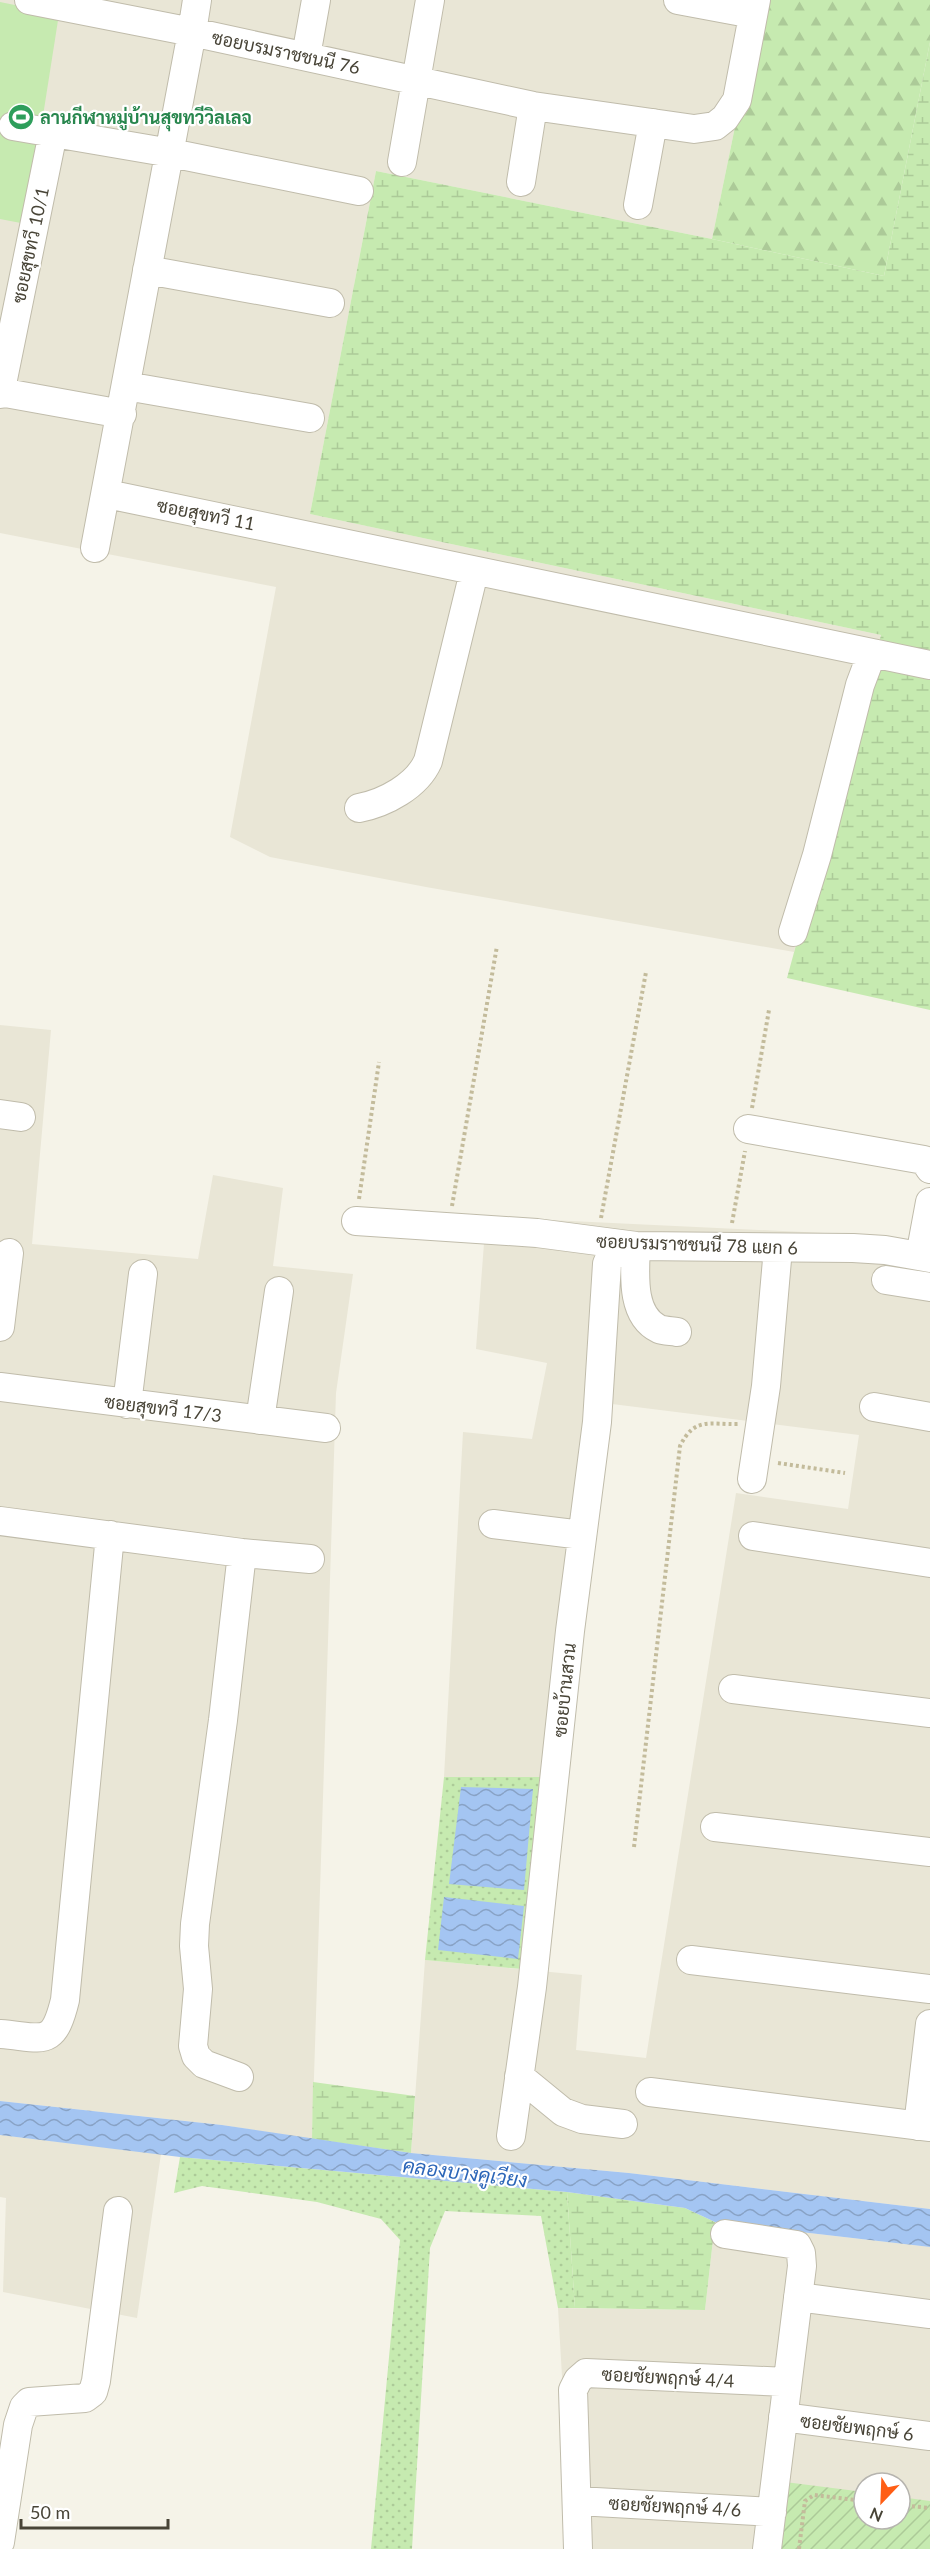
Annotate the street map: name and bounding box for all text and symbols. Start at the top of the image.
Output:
street label: ซอยบรมราชชนนี 76 [210,25,362,78]
sports icon: ลานกีฬาหมู่บ้านสุขทวีวิลเลจ [6,102,36,132]
place label: ลานกีฬาหมู่บ้านสุขทวีวิลเลจ [40,105,252,132]
street label: ซอยสุขทวี 10/1 [6,185,55,306]
street label: ซอยสุขทวี 11 [155,493,257,536]
street label: ซอยบรมราชชนนี 78 แยก 6 [596,1228,798,1259]
street label: ซอยสุขทวี 17/3 [103,1389,223,1428]
street label: ซอยบ้านสวน [548,1642,580,1738]
water label: คลองบางคูเวียง [401,2152,529,2196]
street label: ซอยชัยพฤกษ์ 4/4 [601,2362,735,2392]
street label: ซอยชัยพฤกษ์ 6 [799,2408,915,2446]
north arrow [852,2471,912,2531]
street label: ซอยชัยพฤกษ์ 4/6 [608,2491,742,2521]
scale bar [21,2492,168,2530]
text: 50 m [30,2501,70,2523]
text: N [867,2504,885,2526]

